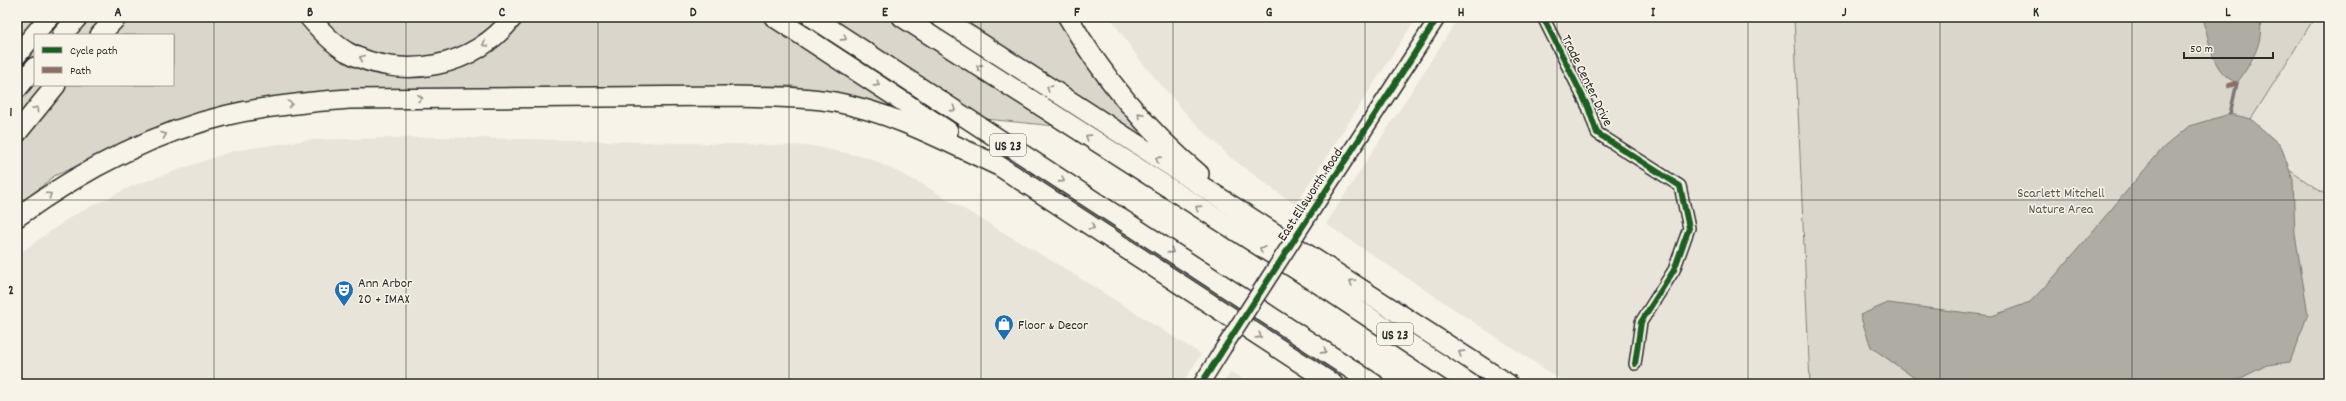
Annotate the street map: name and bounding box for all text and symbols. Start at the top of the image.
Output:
text: A [114,4,122,23]
text: B [307,4,313,23]
text: C [499,4,506,23]
text: D [690,4,697,23]
text: E [882,4,889,23]
text: F [1074,4,1080,23]
text: G [1266,4,1273,23]
text: H [1458,4,1465,23]
text: I [1651,4,1656,23]
text: J [1842,4,1847,23]
text: K [2033,4,2039,23]
text: L [2225,4,2231,23]
street label: Trade Center Drive [1555,32,1617,130]
one-way arrow [840,33,847,41]
legend [34,34,174,86]
scale bar [2184,34,2273,60]
one-way arrow [482,39,489,46]
text: 50 m [2190,41,2213,58]
text: Cycle path [70,43,118,60]
one-way arrow [358,54,365,62]
text: Path [70,63,91,80]
one-way arrow [976,64,983,71]
one-way arrow [873,79,880,87]
one-way arrow [1046,86,1053,93]
one-way arrow [417,94,423,102]
one-way arrow [287,100,293,109]
text: 1 [10,104,13,123]
one-way arrow [949,104,956,112]
one-way arrow [32,106,39,113]
one-way arrow [1137,112,1144,120]
one-way arrow [160,132,167,140]
road number: US 23 [990,134,1026,156]
one-way arrow [1085,134,1092,142]
street label: East Ellsworth Road [1273,145,1348,246]
one-way arrow [1156,157,1163,164]
one-way arrow [1058,176,1065,183]
park label: Scarlett Mitchell Nature Area [2017,184,2105,220]
one-way arrow [44,193,51,200]
one-way arrow [1195,205,1202,212]
one-way arrow [1088,222,1095,230]
one-way arrow [1259,246,1266,253]
one-way arrow [1167,247,1174,254]
place label: Ann Arbor 20 + IMAX [358,274,413,310]
theatre icon: Ann Arbor 20 + IMAX [333,279,355,307]
one-way arrow [1349,280,1356,287]
text: 2 [8,282,14,301]
shop icon: Floor & Decor [993,313,1015,341]
place label: Floor & Decor [1018,316,1089,336]
road number: US 23 [1377,323,1413,345]
one-way arrow [1255,331,1262,338]
one-way arrow [1320,346,1327,354]
one-way arrow [1458,350,1465,358]

